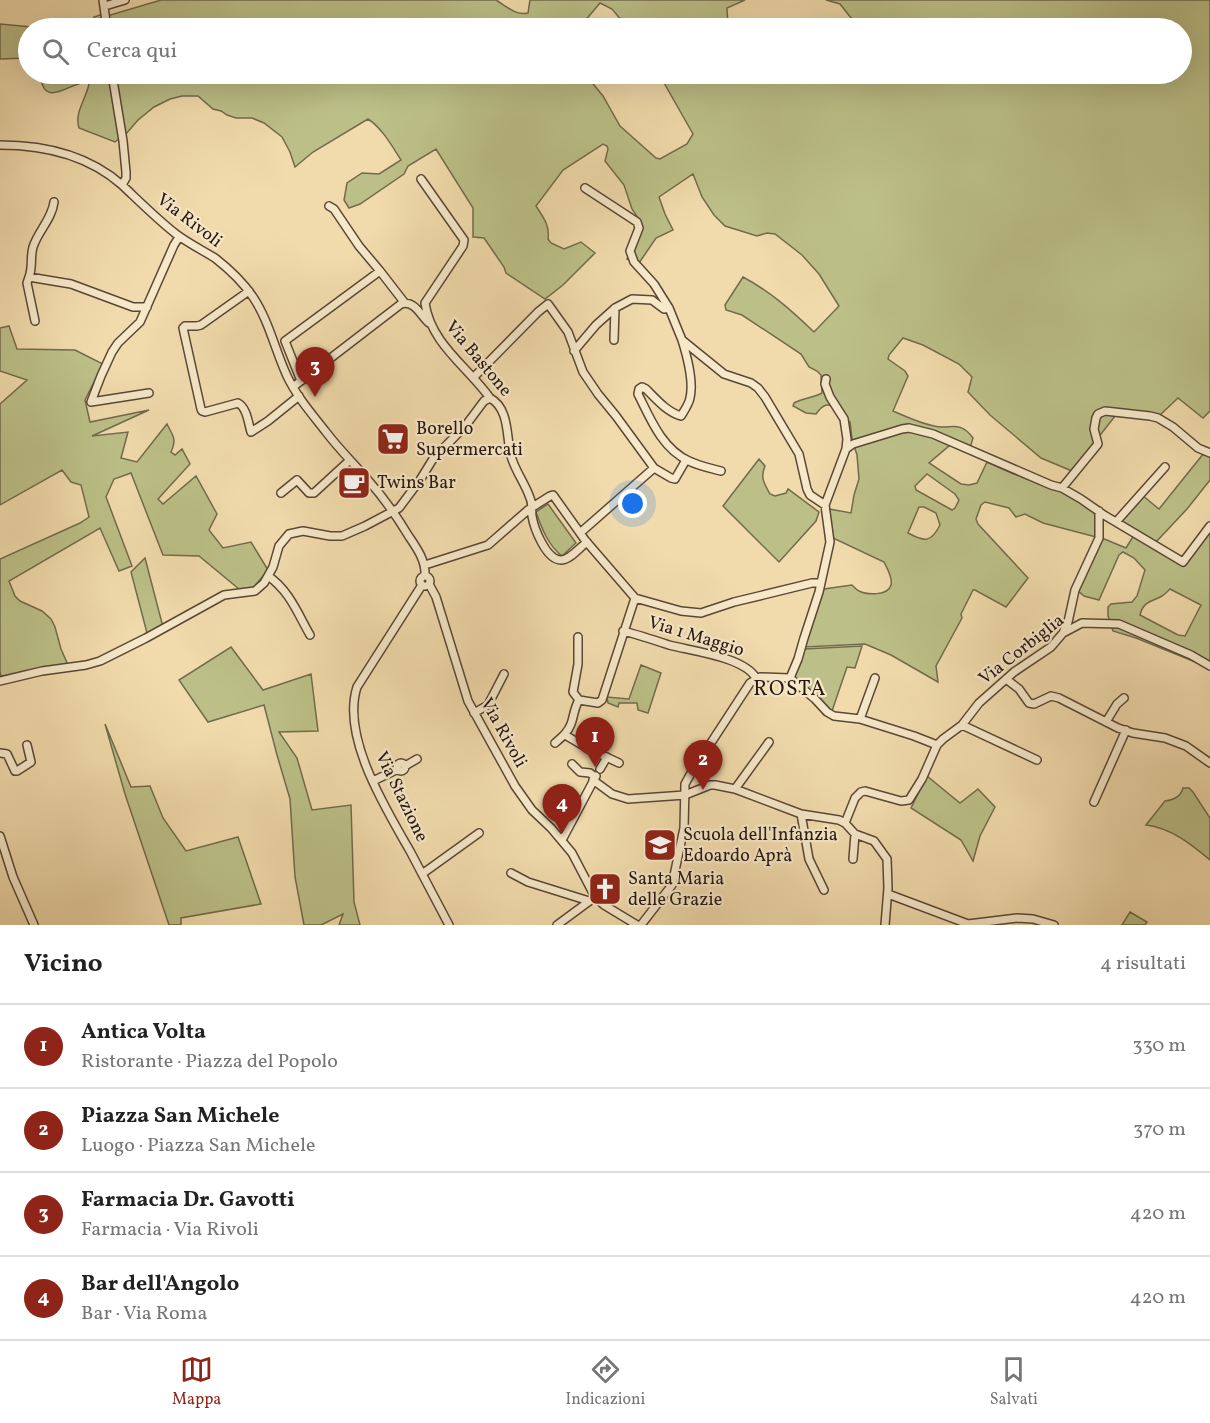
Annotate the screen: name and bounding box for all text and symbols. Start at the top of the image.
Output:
search box [18,18,1192,84]
icon: search [39,35,72,68]
text: Cerca qui [87,36,177,67]
street label: Via Rivoli [151,188,227,254]
street label: Via Bastone [439,316,517,402]
pin: 3 [296,348,334,397]
place label: Borello Supermercati [416,417,523,463]
supermarket icon: Borello Supermercati [375,421,411,457]
cafe icon: Twins Bar [336,465,372,501]
place label: Twins Bar [377,471,456,496]
your location [618,489,647,518]
street label: Via Corbiglia [974,609,1070,691]
street label: Via 1 Maggio [645,611,747,663]
district label: ROSTA [753,675,827,704]
street label: Via Rivoli [473,693,533,773]
pin: 1 [576,718,614,767]
pin: 2 [684,740,722,790]
street label: Via Stazione [368,748,434,846]
pin: 4 [542,784,582,834]
place label: Scuola dell'Infanzia Edoardo Aprà [683,823,838,869]
school or university icon: Scuola dell'Infanzia Edoardo Aprà [642,827,678,863]
place label: Santa Maria delle Grazie [628,867,724,913]
church icon: Santa Maria delle Grazie [587,871,623,907]
text: Vicino [24,946,103,982]
text: 4 risultati [1100,950,1186,978]
text: Antica Volta [81,1017,206,1048]
text: 1 [39,1032,48,1060]
text: 330 m [1132,1032,1186,1060]
text: Ristorante · Piazza del Popolo [81,1048,338,1076]
text: Piazza San Michele [81,1101,280,1132]
text: 2 [38,1116,49,1144]
text: 370 m [1133,1116,1186,1144]
text: Luogo · Piazza San Michele [81,1132,315,1160]
text: Farmacia Dr. Gavotti [81,1185,295,1216]
text: 3 [38,1200,49,1228]
text: 420 m [1130,1200,1186,1228]
text: Farmacia · Via Rivoli [81,1216,259,1244]
text: Bar dell'Angolo [81,1269,239,1300]
text: 4 [37,1284,50,1312]
text: 420 m [1130,1284,1186,1312]
text: Bar · Via Roma [81,1300,207,1328]
tab: Mappa [172,1353,221,1411]
tab: Indicazioni [566,1353,645,1411]
tab: Salvati [990,1353,1038,1411]

